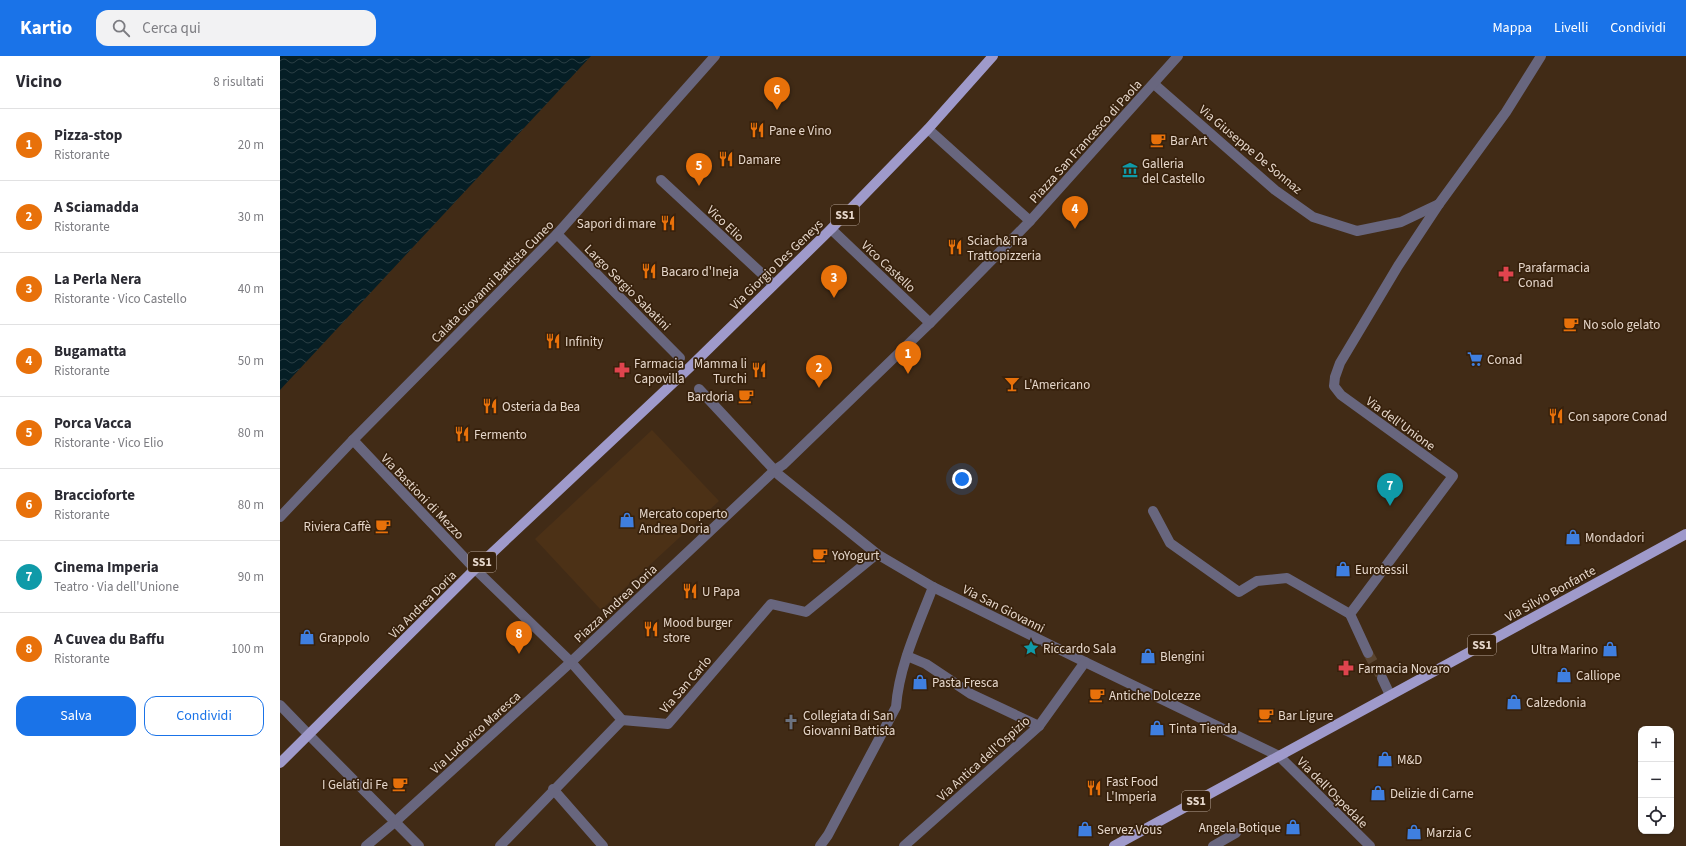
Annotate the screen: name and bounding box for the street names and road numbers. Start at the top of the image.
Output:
street label: Piazza San Francesco di Paola [1025,76,1146,207]
street label: Via Giuseppe De Sonnaz [1195,101,1306,199]
street label: Vico Elio [703,202,748,246]
road number: SS1 [831,205,859,225]
street label: Via Giorgio Des Geneys [726,215,828,314]
street label: Calata Giovanni Battista Cuneo [427,216,558,347]
street label: Vico Castello [857,237,920,297]
street label: Largo Sergio Sabatini [580,241,674,335]
street label: Via dell'Unione [1362,392,1439,455]
street label: Via Bastioni di Mezzo [377,450,468,544]
road number: SS1 [468,552,496,572]
street label: Piazza Andrea Doria [570,560,661,647]
street label: Via Silvio Bonfante [1502,561,1599,626]
street label: Via Andrea Doria [385,567,461,643]
street label: Via San Giovanni [959,580,1048,637]
road number: SS1 [1468,635,1496,655]
street label: Via San Carlo [656,652,716,717]
street label: Via Ludovico Maresca [427,687,525,778]
street label: Via Antica dell'Ospizio [933,712,1034,805]
street label: Via dell'Ospedale [1293,753,1372,832]
road number: SS1 [1182,791,1210,811]

